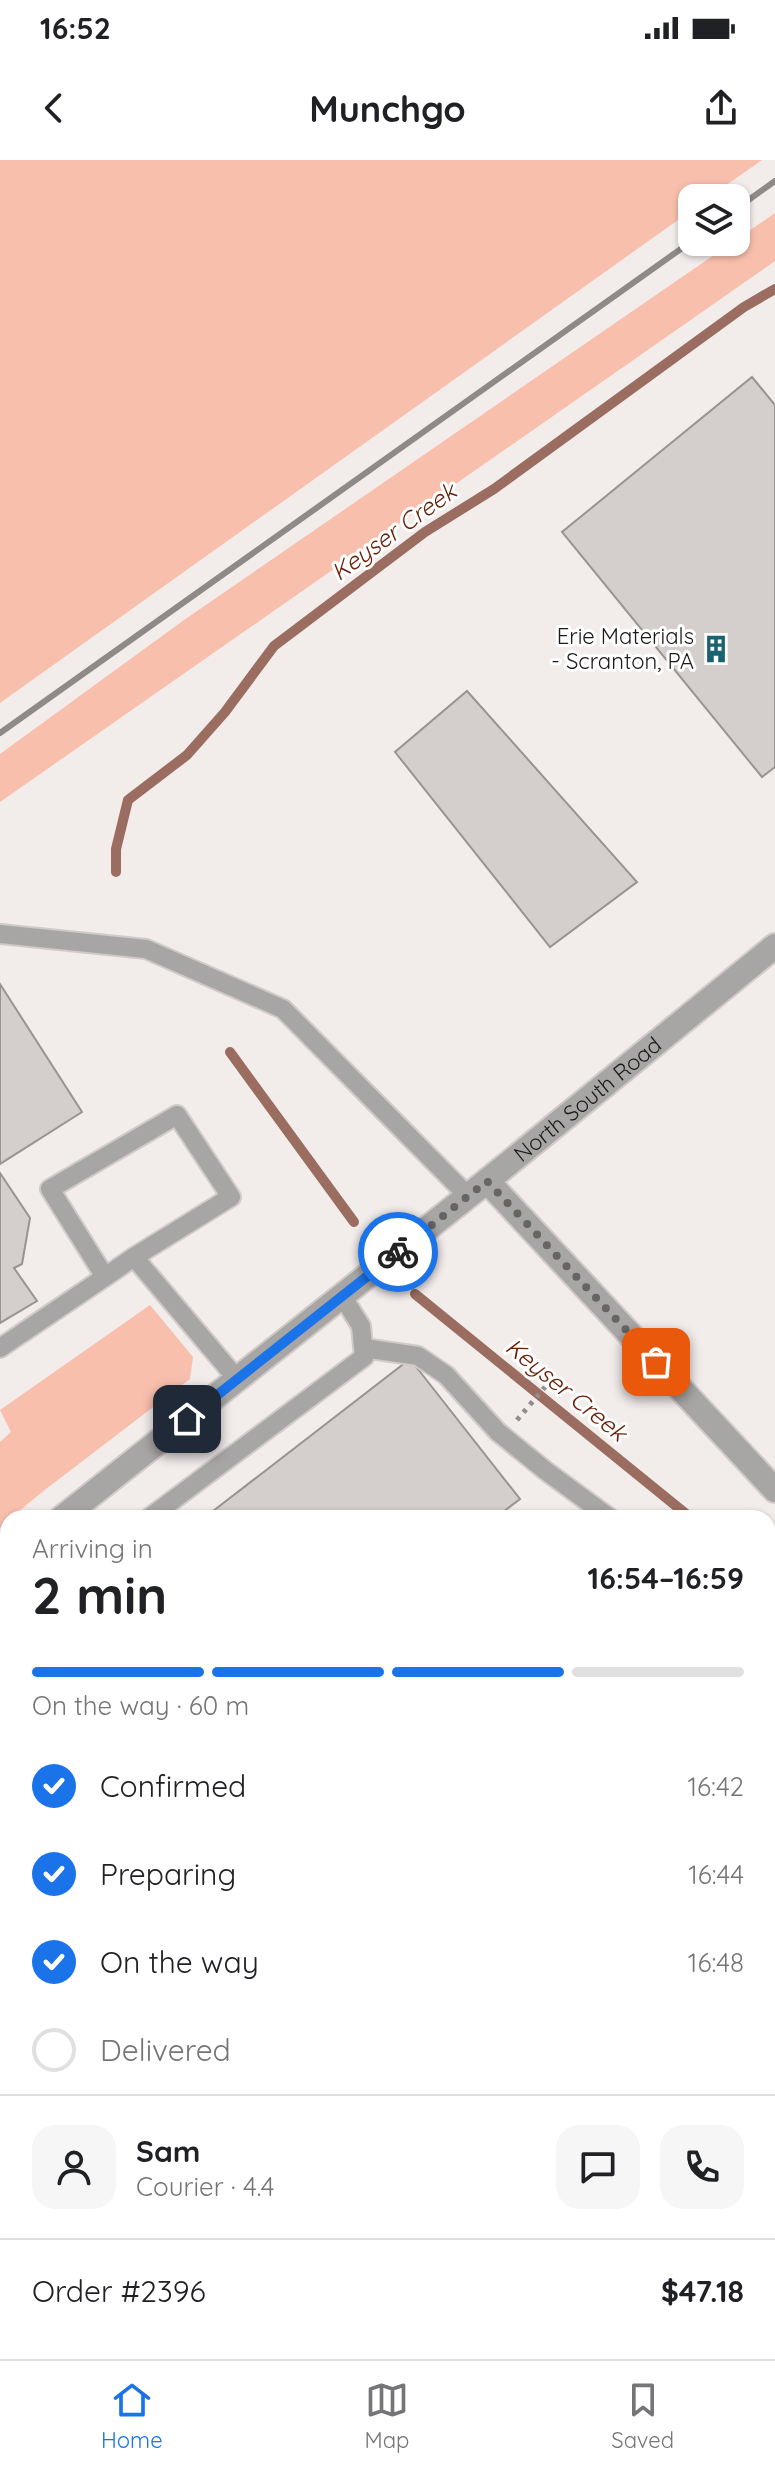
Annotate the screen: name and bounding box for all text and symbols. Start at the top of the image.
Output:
text: 16:52 [40,9,111,47]
icon: back [32,86,76,130]
text: Munchgo [309,86,466,131]
icon: share [699,86,743,130]
map controls [678,184,750,256]
button: layers [678,184,750,256]
water label: Keyser Creek [325,474,464,587]
place label: Erie Materials - Scranton, PA [551,622,694,675]
building icon: Erie Materials - Scranton, PA [701,634,731,664]
street label: North South Road [508,1030,667,1168]
courier [358,1212,438,1292]
icon: bike [376,1230,420,1274]
pin [622,1328,690,1396]
water label: Keyser Creek [500,1331,635,1449]
icon: bag [634,1340,678,1384]
pin [153,1385,221,1453]
icon: home [165,1397,209,1441]
text: Arriving in [32,1532,153,1565]
text: 16:54–16:59 [588,1559,744,1597]
text: 2 min [32,1562,167,1627]
text: On the way · 60 m [32,1689,249,1722]
icon: check [32,1764,76,1808]
text: Confirmed [100,1767,246,1805]
text: 16:42 [687,1770,744,1803]
icon: check [32,1852,76,1896]
text: Preparing [100,1855,236,1893]
text: 16:44 [688,1858,744,1891]
icon: check [32,1940,76,1984]
text: On the way [100,1943,259,1981]
text: 16:48 [688,1946,744,1979]
text: Delivered [100,2031,231,2069]
button: person [32,2125,116,2209]
button: chat [556,2125,640,2209]
button: phone [660,2125,744,2209]
text: Sam [136,2132,200,2170]
text: Courier · 4.4 [136,2170,274,2203]
text: Order #2396 [32,2272,206,2310]
text: $47.18 [661,2272,744,2310]
tab: Home [101,2378,163,2454]
tab: Map [365,2378,409,2454]
tab: Saved [611,2378,674,2454]

